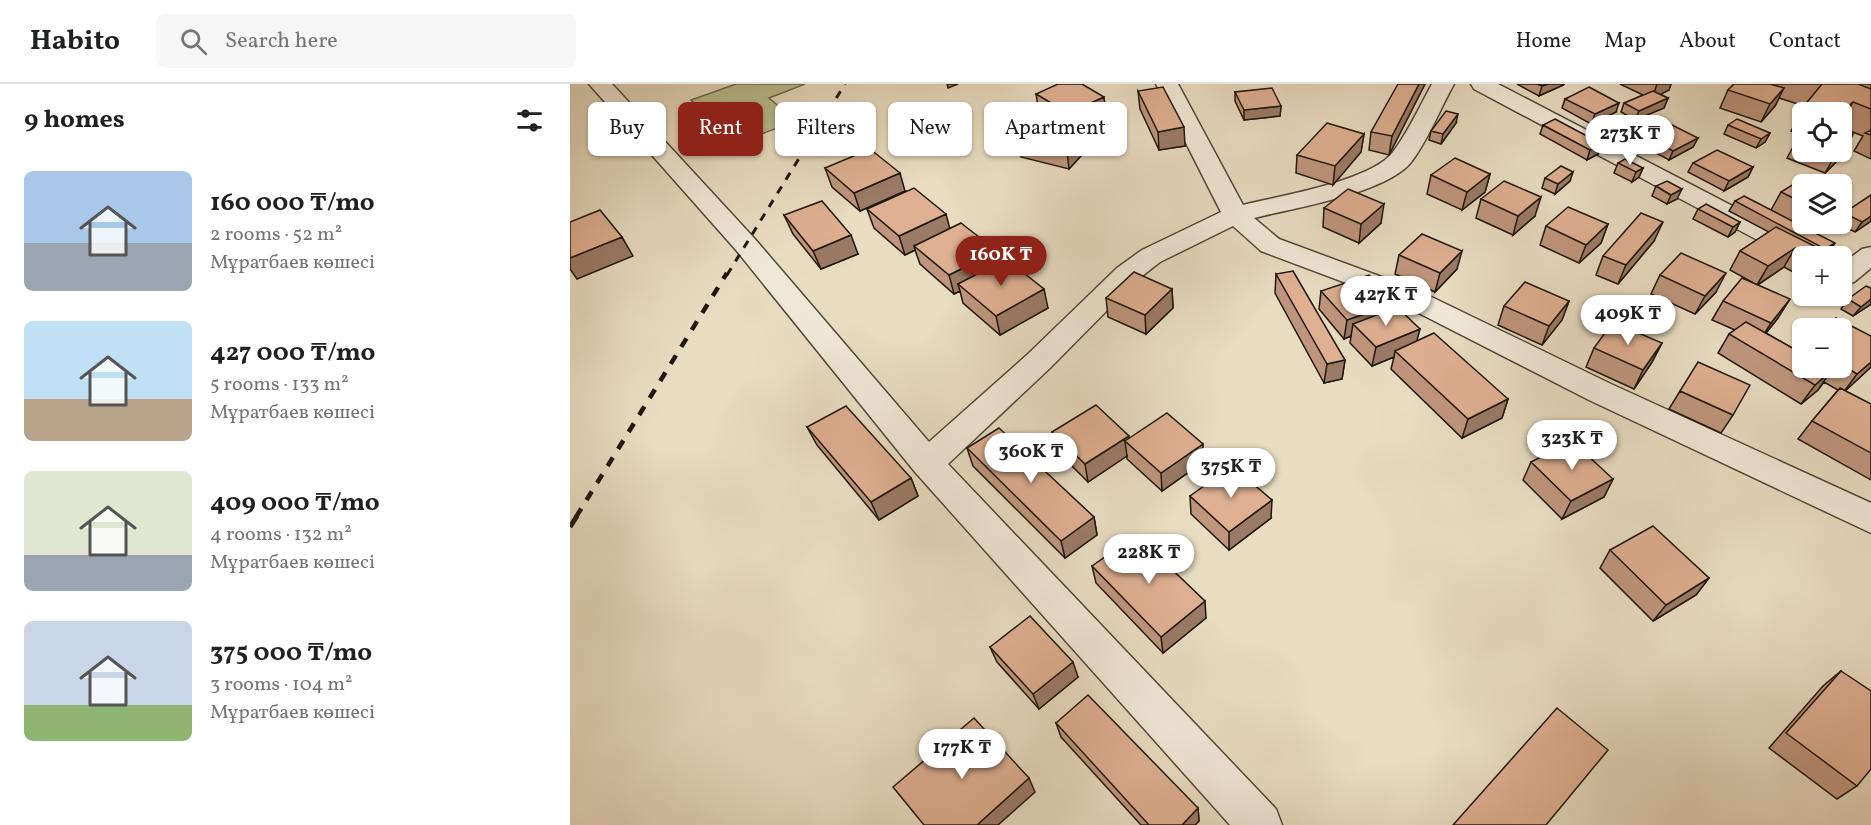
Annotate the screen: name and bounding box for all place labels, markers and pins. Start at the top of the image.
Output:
pin: 273K ₸ [1581,115,1679,166]
pin: 160K ₸ [952,236,1050,287]
pin: 427K ₸ [1337,276,1435,327]
pin: 409K ₸ [1579,295,1677,346]
pin: 323K ₸ [1523,420,1621,471]
pin: 360K ₸ [982,433,1080,484]
pin: 375K ₸ [1182,448,1280,499]
pin: 228K ₸ [1100,534,1198,585]
pin: 177K ₸ [913,729,1011,780]

